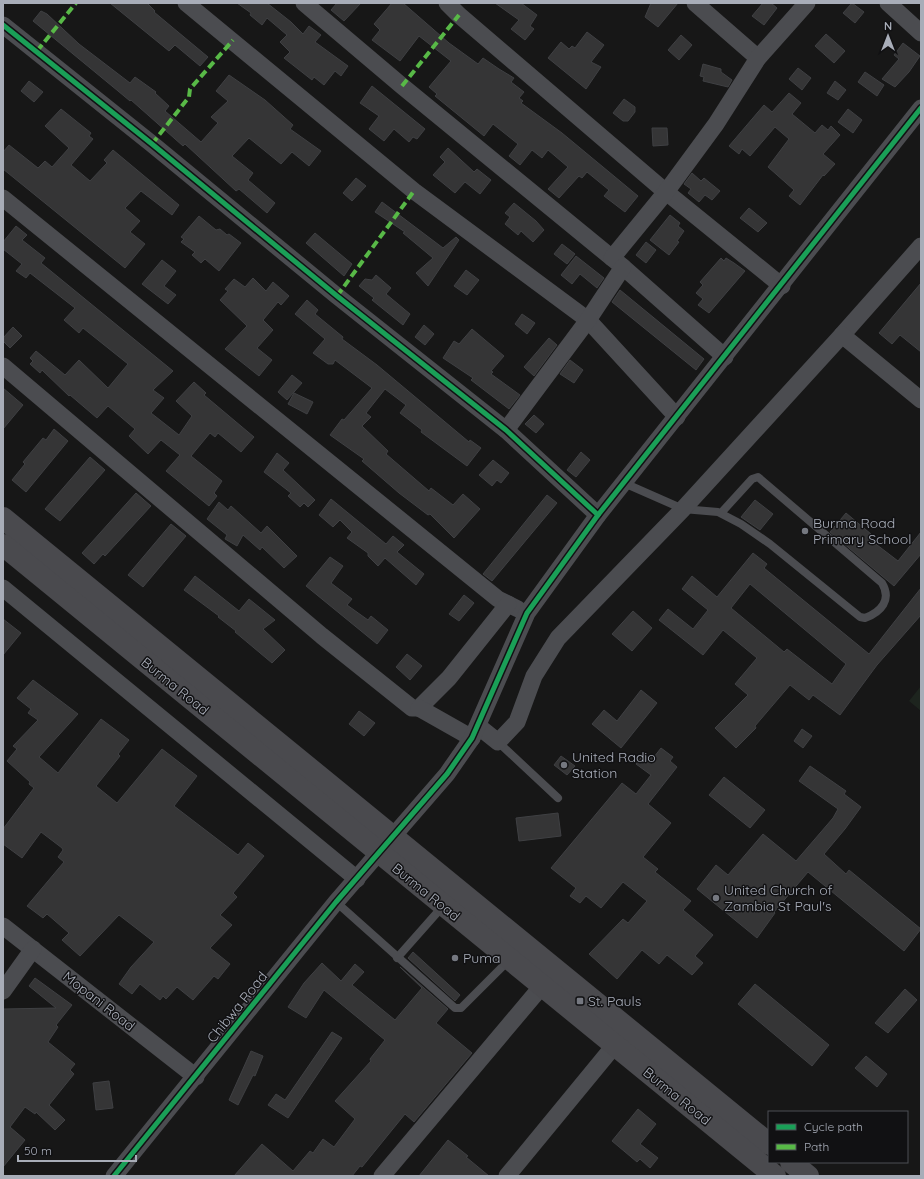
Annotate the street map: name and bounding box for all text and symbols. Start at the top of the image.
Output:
north arrow [868,16,908,56]
text: N [884,19,892,33]
place label: Burma Road Primary School [813,514,911,548]
marker: Burma Road Primary School [800,526,810,536]
street label: Burma Road [137,653,213,719]
place label: United Radio Station [572,748,656,782]
marker: United Radio Station [559,760,569,770]
street label: Burma Road [388,859,464,925]
place label: United Church of Zambia St Paul's [724,881,833,915]
marker: United Church of Zambia St Paul's [711,893,721,903]
place label: Puma [463,949,501,967]
marker: Puma [450,953,460,963]
street label: Mopani Road [59,967,139,1035]
street label: Chibwa Road [203,968,271,1046]
place label: St. Pauls [588,992,641,1010]
marker: St. Pauls [575,996,585,1006]
street label: Burma Road [639,1063,715,1129]
legend [768,1111,908,1163]
text: Cycle path [804,1119,863,1134]
scale bar [18,1137,136,1163]
text: Path [804,1139,829,1154]
text: 50 m [24,1143,52,1158]

